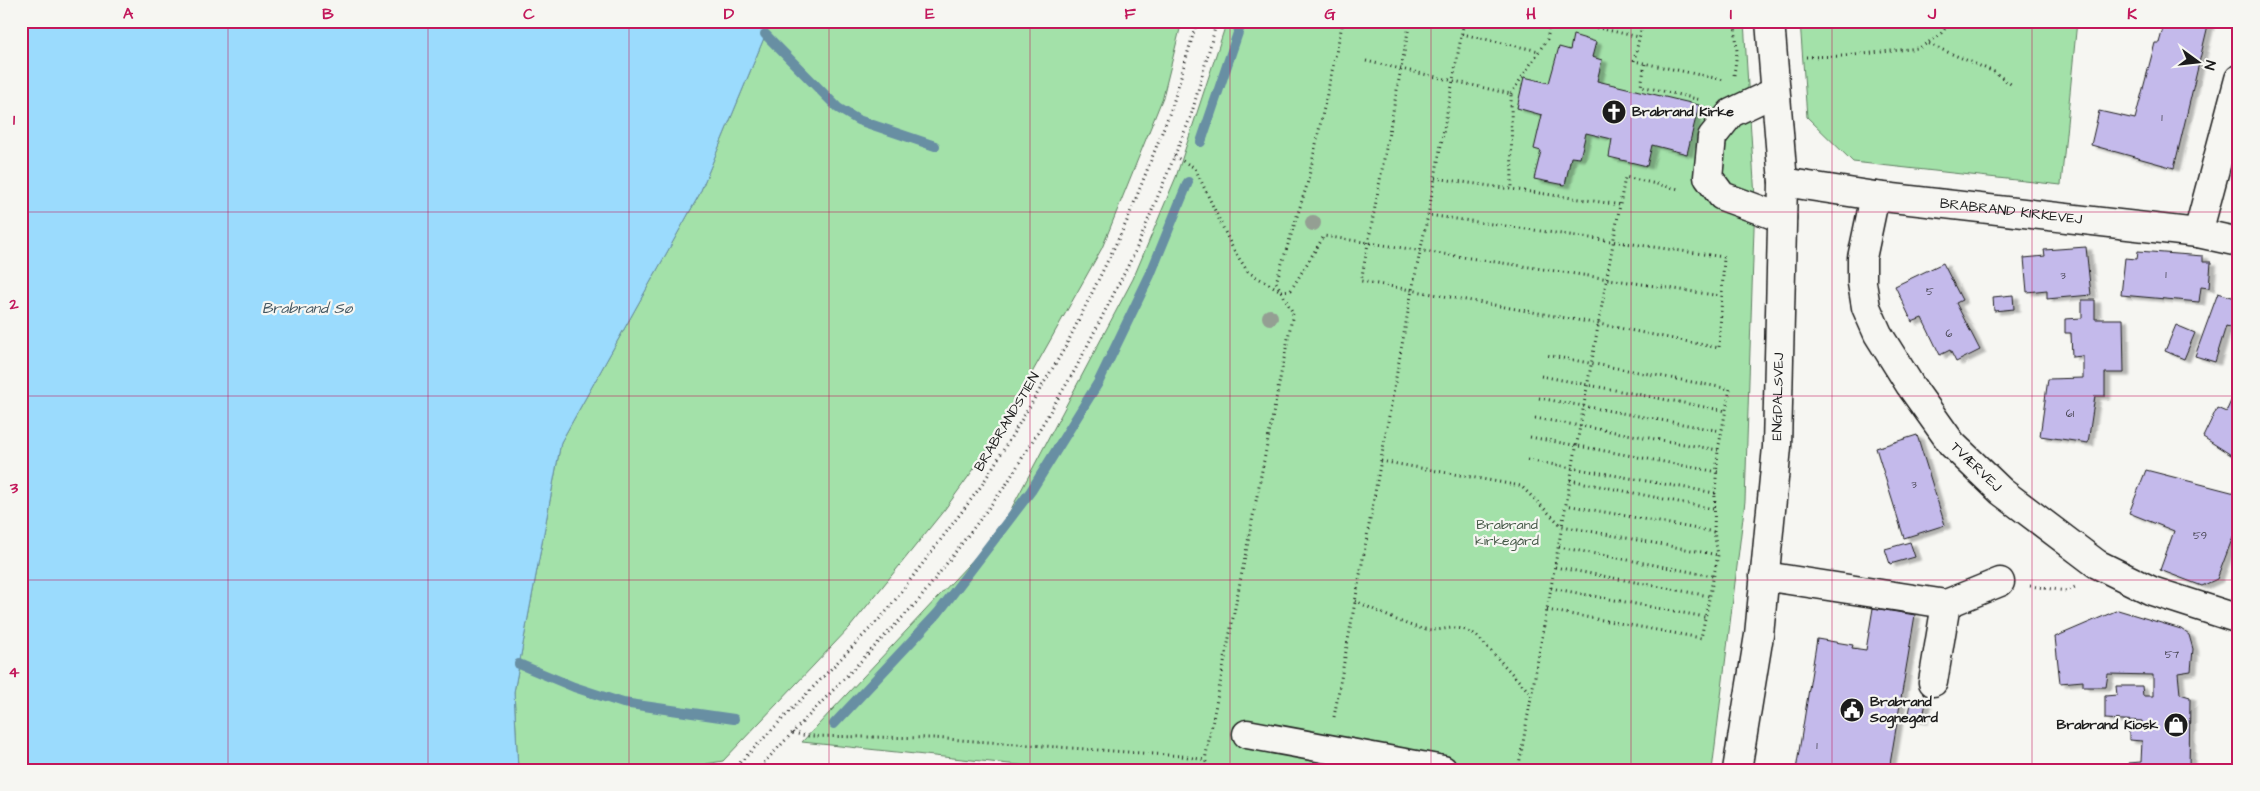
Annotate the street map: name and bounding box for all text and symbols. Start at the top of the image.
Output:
text: A [123,3,134,25]
text: B [322,3,334,25]
text: C [523,3,535,25]
text: D [724,3,735,25]
text: E [925,3,935,25]
text: F [1124,3,1136,25]
text: G [1324,3,1336,25]
text: H [1526,3,1536,25]
text: I [1730,3,1732,25]
text: J [1927,3,1937,25]
text: K [2127,3,2137,25]
north arrow [2172,38,2222,88]
text: N [2199,58,2220,72]
church icon: Brabrand Kirke [1601,99,1627,125]
place label: Brabrand Kirke [1632,102,1734,122]
text: 1 [13,109,16,131]
house number: 1 [2161,110,2163,125]
street label: BRABRAND KIRKEVEJ [1939,194,2084,230]
house number: 1 [2165,267,2167,282]
house number: 3 [2060,268,2066,283]
house number: 5 [1926,284,1934,299]
text: 2 [8,293,19,315]
water label: Brabrand Sø [262,298,354,319]
house number: 6 [1946,326,1953,341]
street label: ENGDALSVEJ [1767,352,1789,441]
street label: BRABRANDSTIEN [969,368,1045,475]
house number: 61 [2066,406,2075,421]
street label: TVÆRVEJ [1946,437,2006,497]
text: 3 [9,477,19,499]
house number: 3 [1911,477,1917,492]
park label: Brabrand kirkegård [1475,515,1539,551]
house number: 59 [2193,528,2207,543]
house number: 57 [2165,647,2180,662]
text: 4 [9,661,20,683]
place label: Brabrand Sognegård [1869,692,1939,729]
public building icon: Brabrand Sognegård [1839,697,1865,723]
shop icon: Brabrand Kiosk [2163,712,2189,738]
place label: Brabrand Kiosk [2057,715,2158,735]
house number: 1 [1816,738,1818,753]

